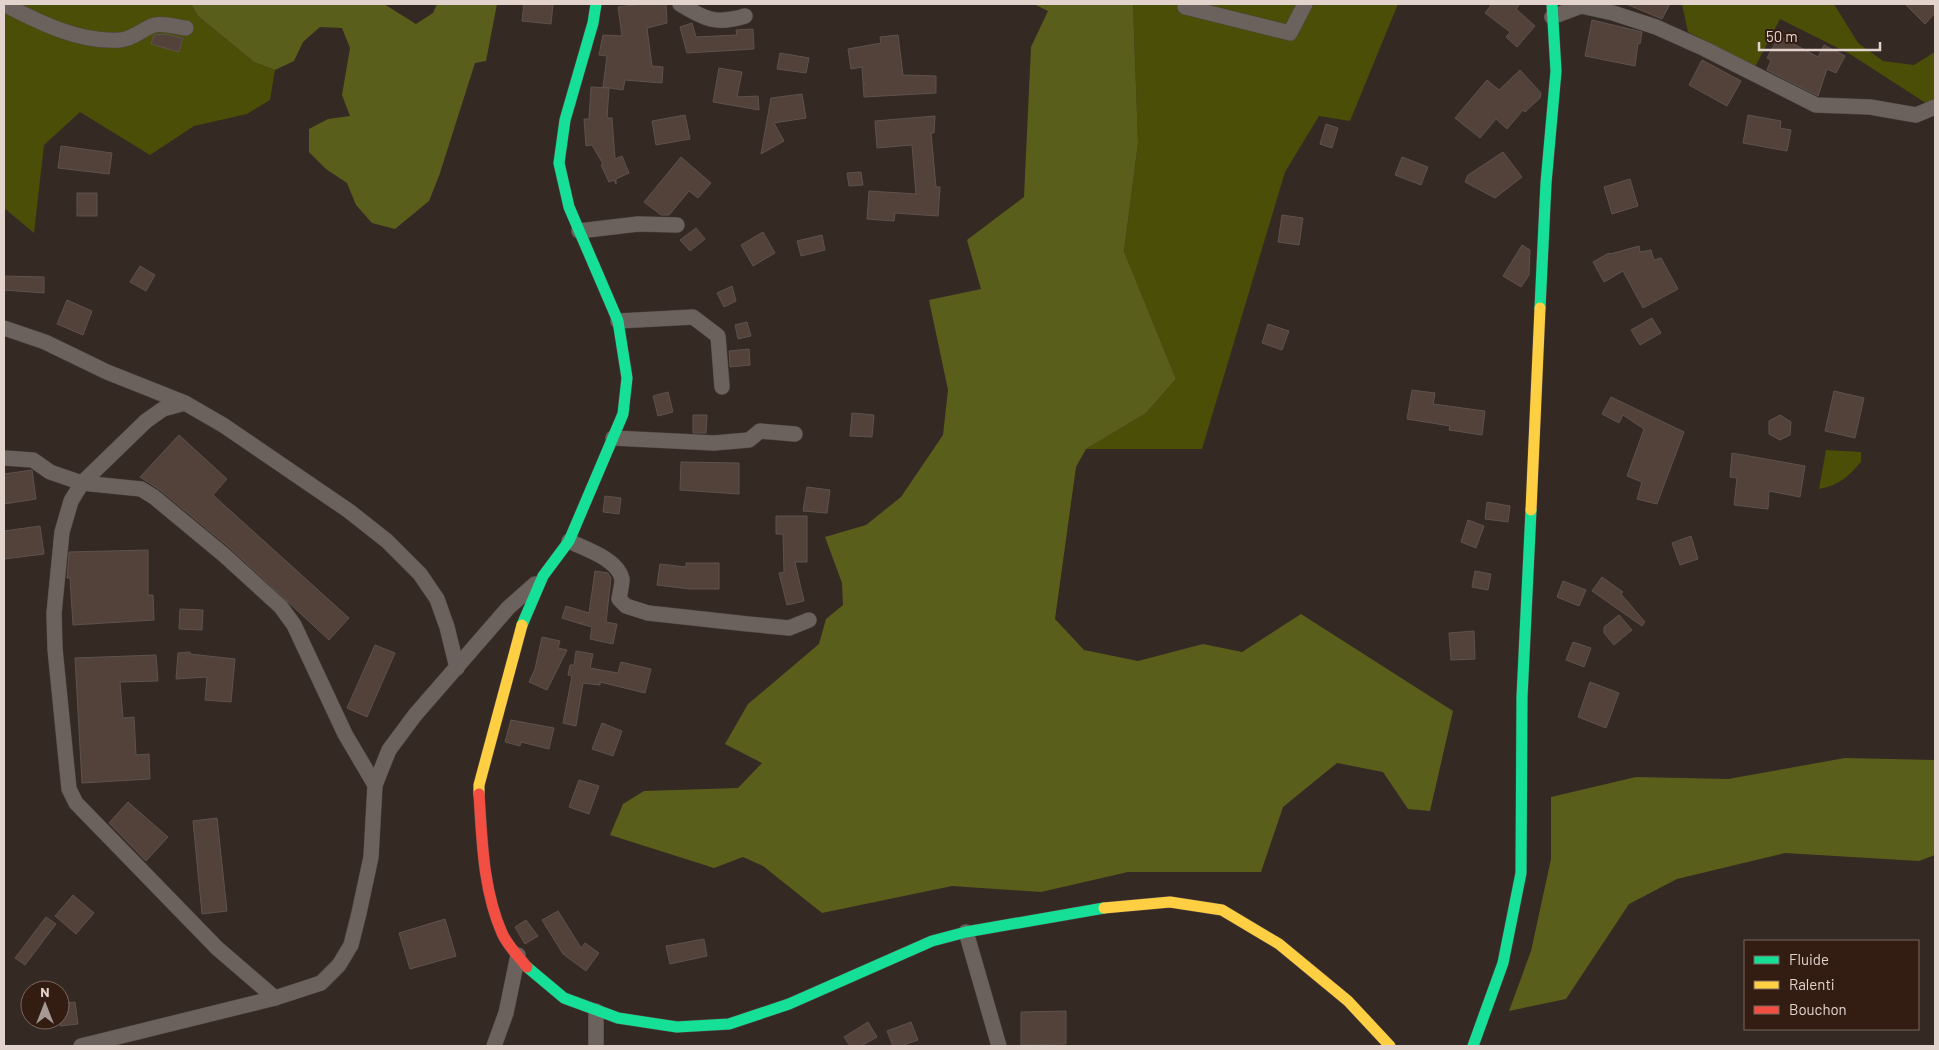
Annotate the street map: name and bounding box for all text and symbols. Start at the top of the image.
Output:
scale bar [1759,20,1880,52]
text: 50 m [1766,27,1798,45]
legend [1744,940,1919,1030]
text: Fluide [1789,950,1829,968]
text: Ralenti [1789,975,1835,993]
north arrow [20,980,70,1030]
text: N [40,983,50,1000]
text: Bouchon [1789,1000,1847,1018]

